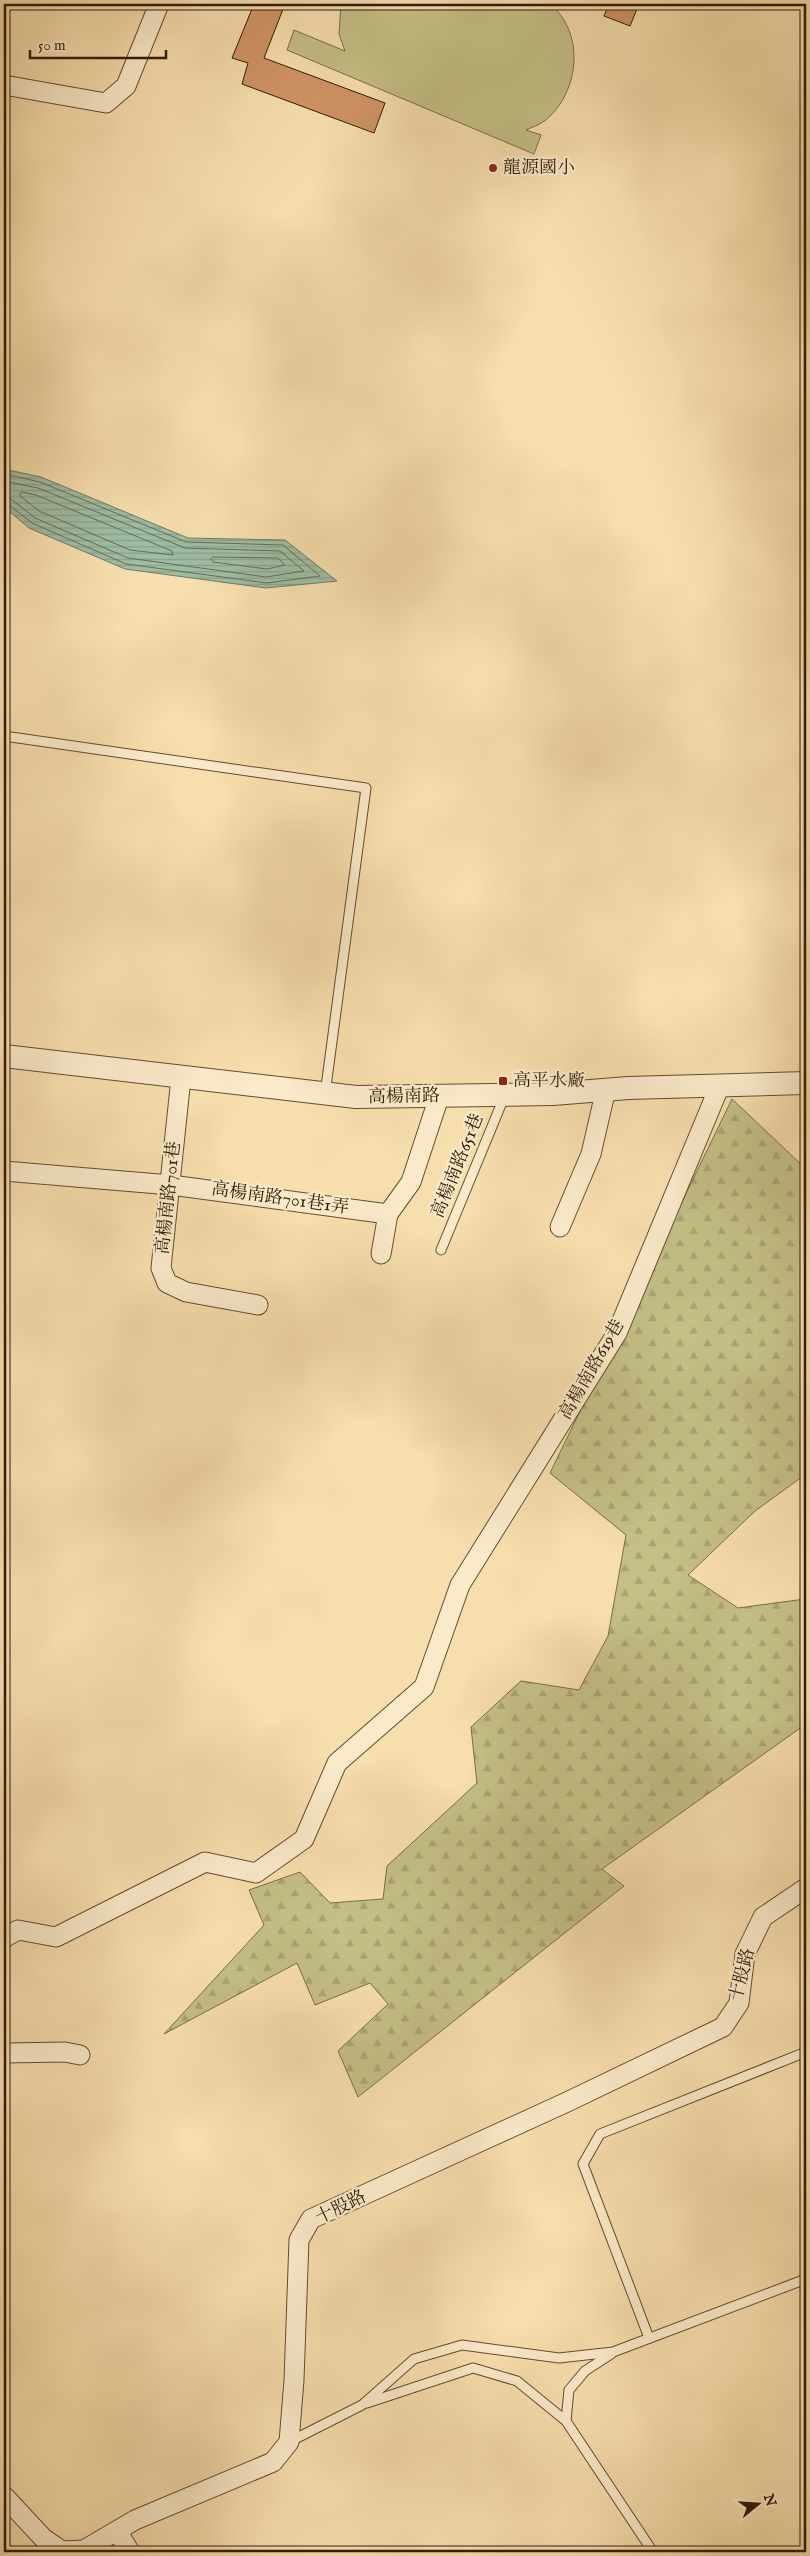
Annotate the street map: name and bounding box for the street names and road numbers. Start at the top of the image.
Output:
street label: 高楊南路 [368,1085,440,1109]
street label: 高楊南路651巷 [427,1110,489,1222]
street label: 高楊南路701巷 [152,1140,186,1256]
street label: 高楊南路701巷1弄 [210,1178,350,1220]
street label: 高楊南路619巷 [554,1316,630,1424]
street label: 十股路 [725,1946,761,2004]
street label: 十股路 [312,2186,370,2230]

